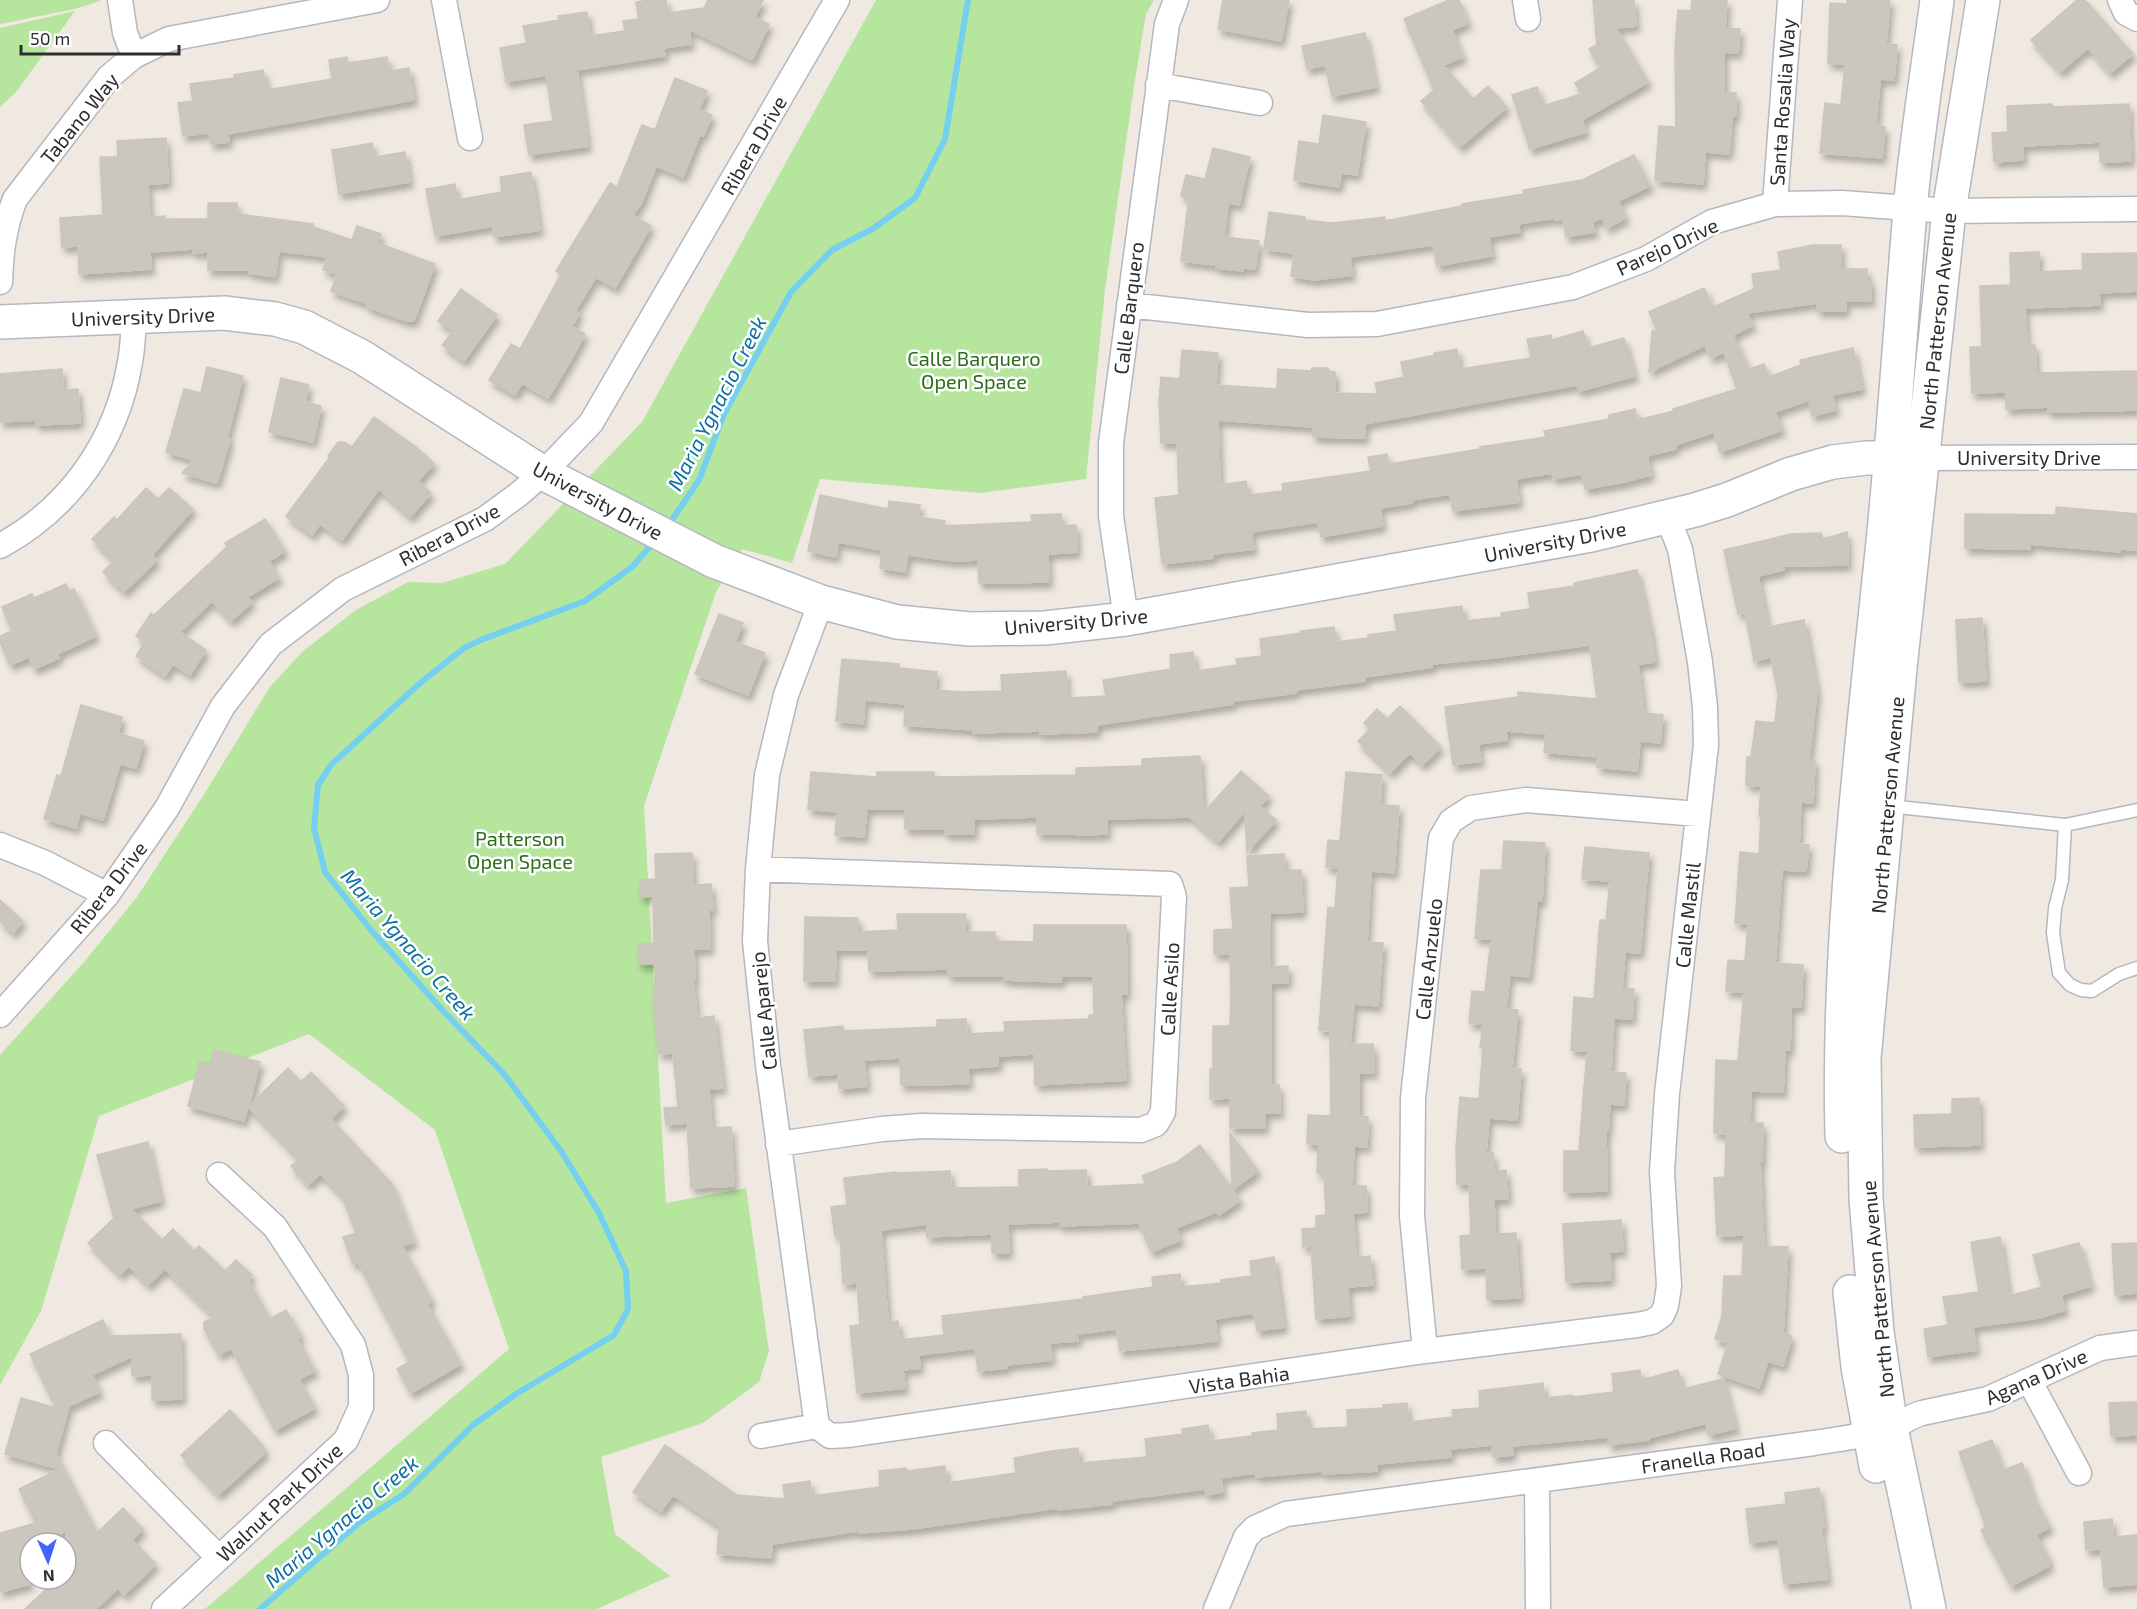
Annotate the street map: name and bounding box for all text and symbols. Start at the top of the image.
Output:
street label: Santa Rosalia Way [1764,17,1800,187]
scale bar [21,18,178,56]
text: 50 m [30,27,70,49]
street label: Tabano Way [35,67,123,169]
street label: Ribera Drive [715,91,791,199]
street label: North Patterson Avenue [1914,211,1960,431]
street label: Parejo Drive [1612,212,1722,280]
street label: Calle Barquero [1108,240,1148,376]
street label: University Drive [71,301,215,331]
water label: Maria Ygnacio Creek [661,312,771,494]
park label: Calle Barquero Open Space [907,346,1041,393]
street label: University Drive [1957,445,2101,469]
street label: University Drive [529,456,667,544]
street label: Ribera Drive [395,497,503,571]
street label: University Drive [1482,515,1628,567]
street label: University Drive [1003,603,1149,639]
street label: North Patterson Avenue [1866,695,1908,915]
park label: Patterson Open Space [467,826,573,873]
street label: Ribera Drive [65,836,151,938]
street label: Calle Mastil [1669,861,1705,969]
water label: Maria Ygnacio Creek [337,863,482,1025]
street label: Calle Anzuelo [1410,897,1446,1021]
street label: Calle Asilo [1155,942,1183,1036]
street label: Calle Aparejo [745,951,781,1071]
street label: North Patterson Avenue [1856,1179,1898,1399]
street label: Agana Drive [1981,1343,2091,1409]
street label: Vista Bahia [1187,1360,1291,1398]
street label: Franella Road [1639,1436,1767,1478]
street label: Walnut Park Drive [211,1438,347,1566]
water label: Maria Ygnacio Creek [259,1450,423,1592]
north arrow [18,1531,78,1591]
text: N [43,1567,55,1586]

